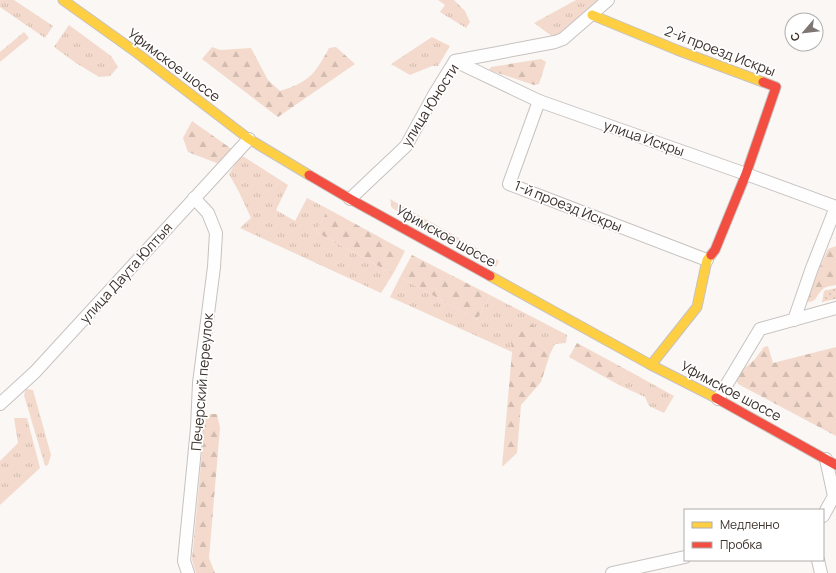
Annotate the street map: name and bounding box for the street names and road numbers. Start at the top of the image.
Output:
street label: 2-й проезд Искры [662,21,778,80]
street label: Уфимское шоссе [124,23,225,106]
street label: улица Юности [397,60,463,150]
street label: улица Искры [601,115,687,160]
street label: 1-й проезд Искры [511,175,625,236]
street label: Уфимское шоссе [393,200,500,271]
street label: улица Даута Юлтыя [75,218,176,327]
street label: Печерский переулок [186,311,217,452]
street label: Уфимское шоссе [678,356,785,425]

